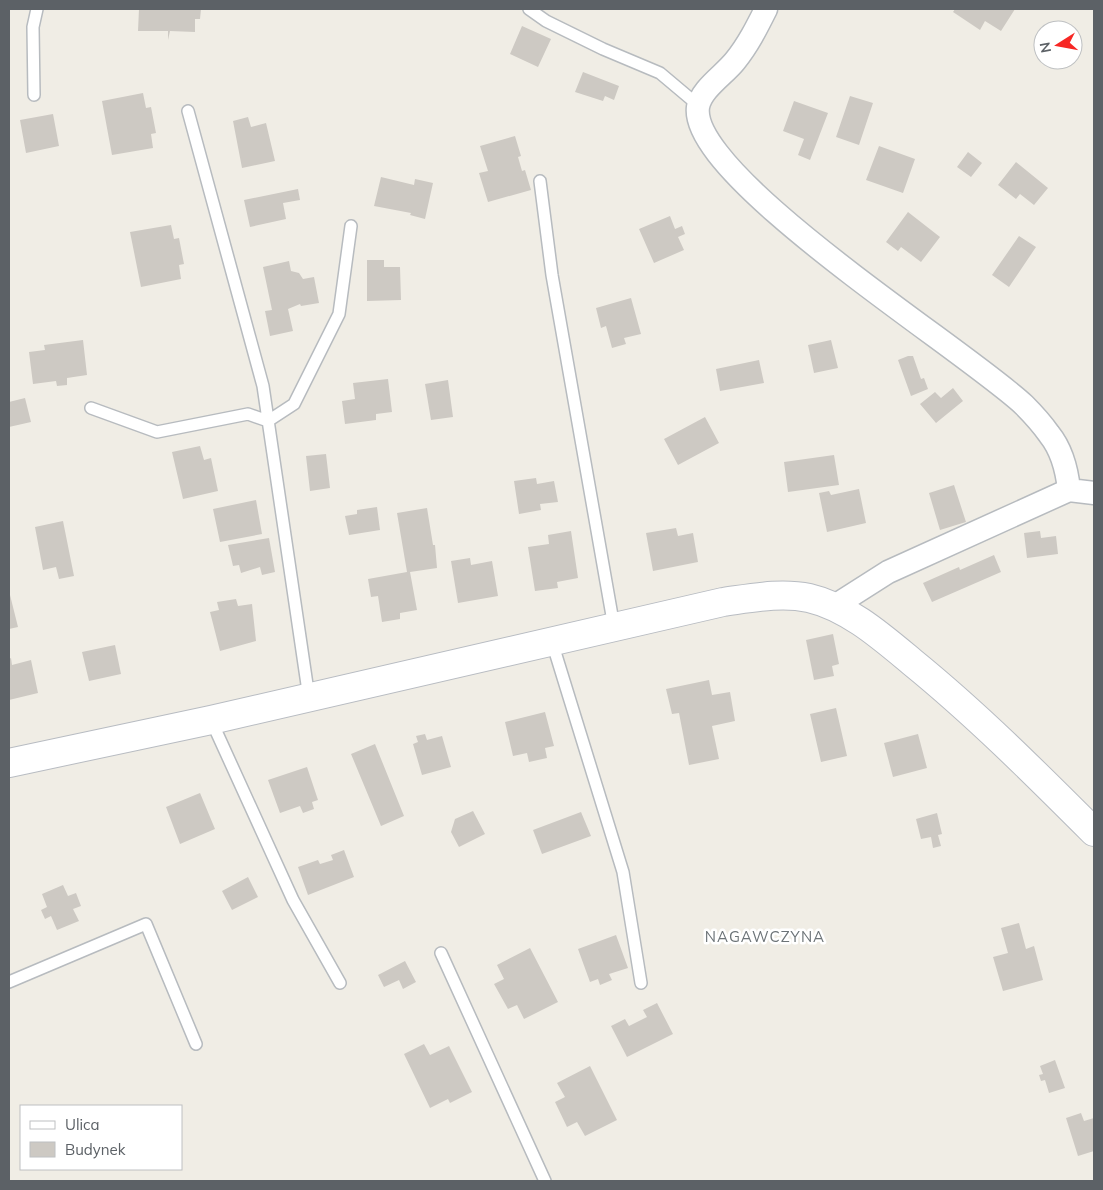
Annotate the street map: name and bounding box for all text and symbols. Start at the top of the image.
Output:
north arrow [1033,20,1083,70]
text: N [1035,41,1055,54]
district label: NAGAWCZYNA [705,927,825,946]
legend [20,1105,182,1170]
text: Ulica [65,1115,99,1134]
text: Budynek [65,1140,126,1159]

